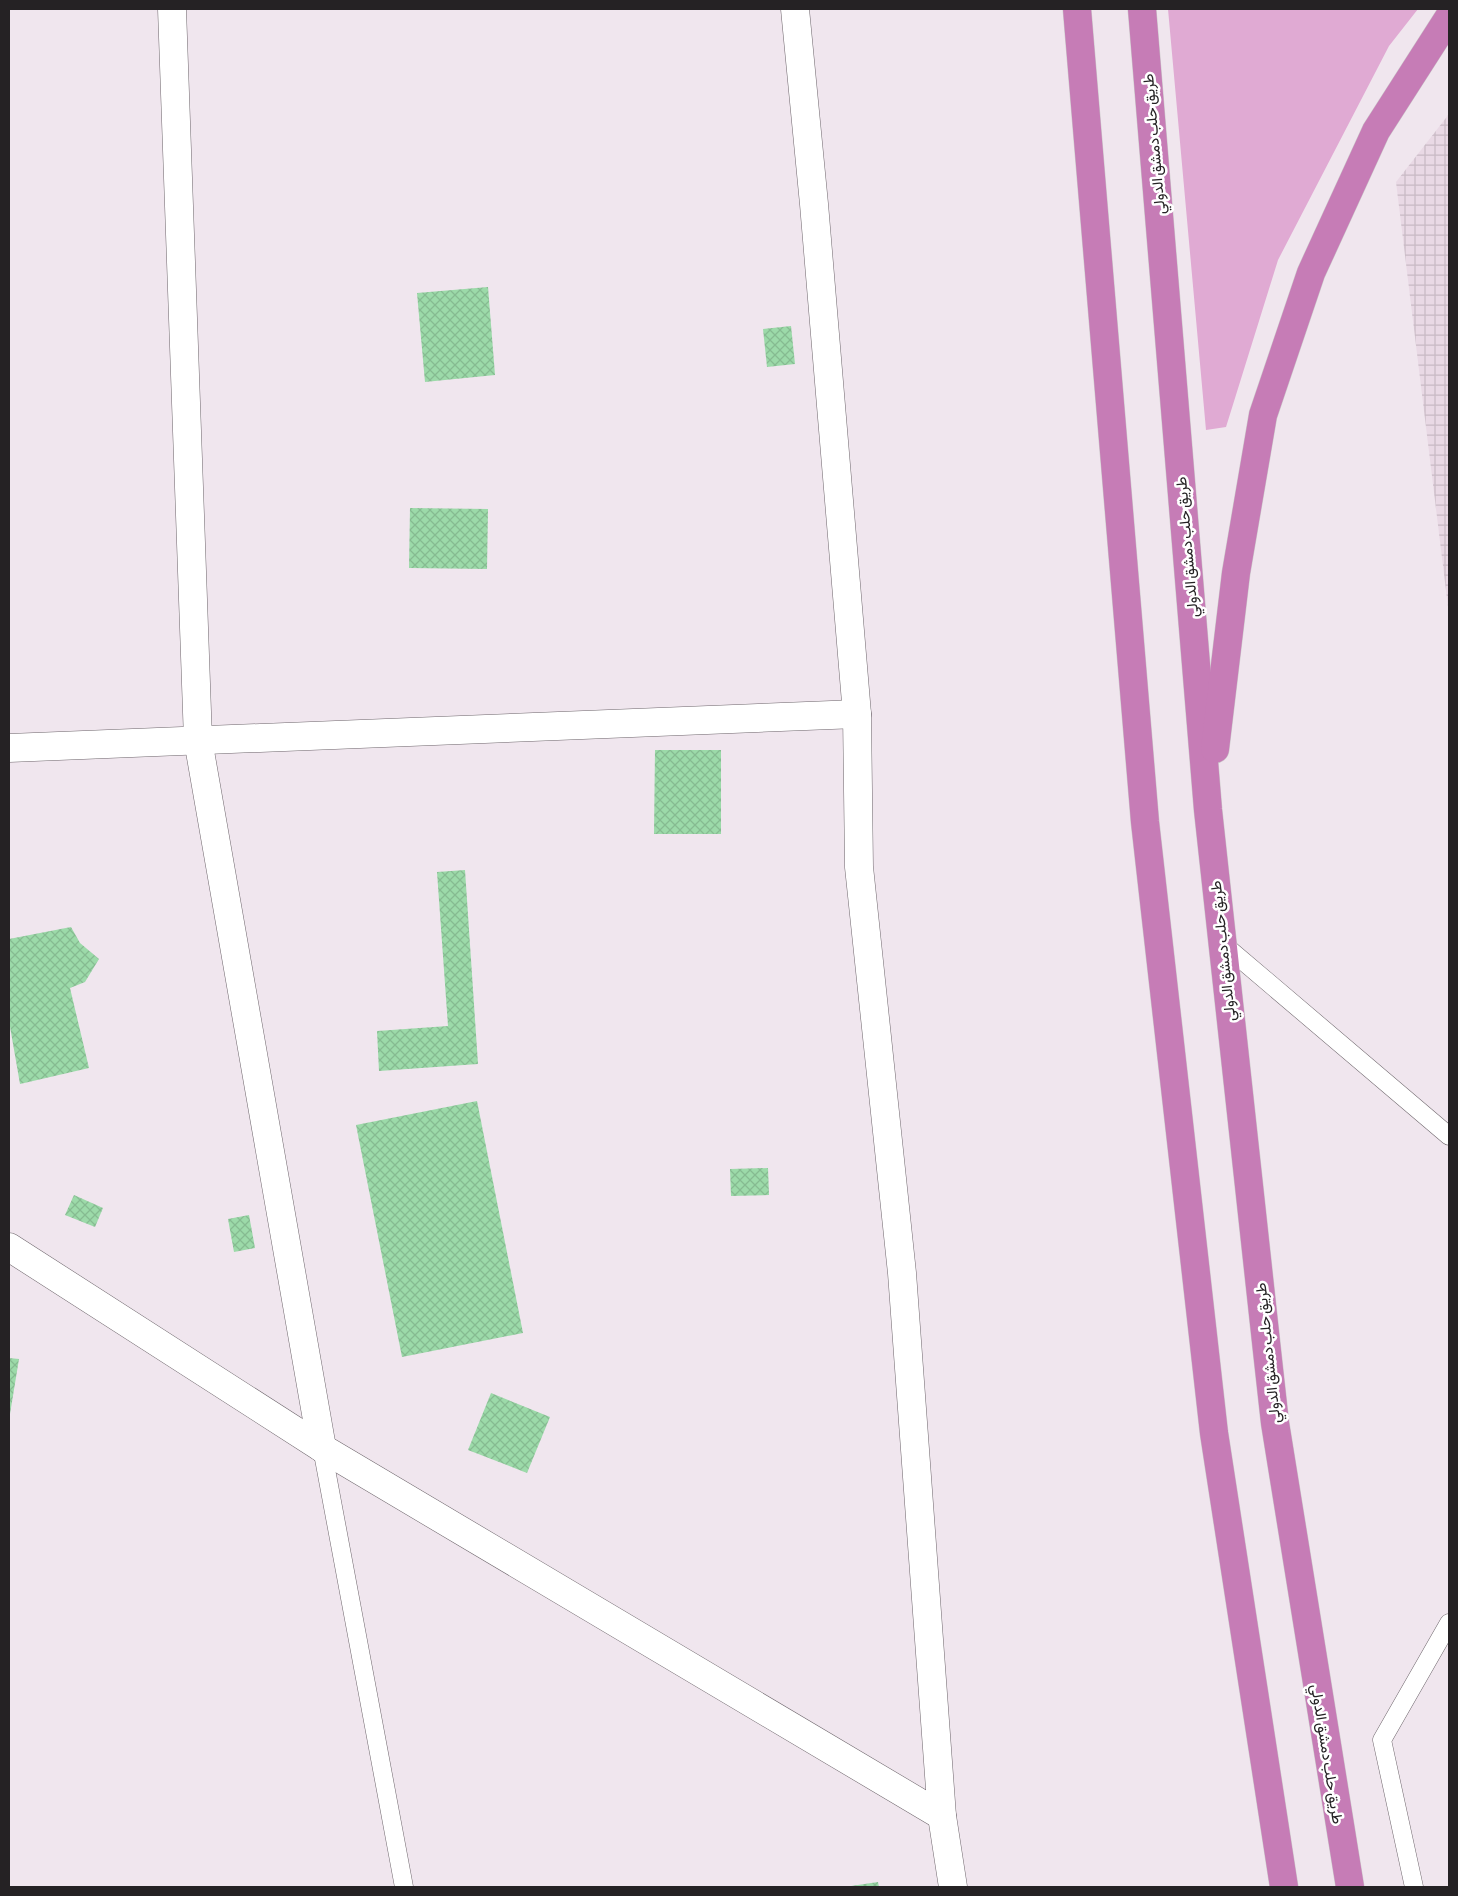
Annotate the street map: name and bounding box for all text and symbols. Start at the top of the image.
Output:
street label: طريق حلب دمشق الدولي [1139,72,1173,215]
street label: طريق حلب دمشق الدولي [1172,475,1206,618]
street label: طريق حلب دمشق الدولي [1207,879,1243,1022]
street label: طريق حلب دمشق الدولي [1252,1281,1288,1424]
street label: طريق حلب دمشق الدولي [1303,1683,1347,1826]

